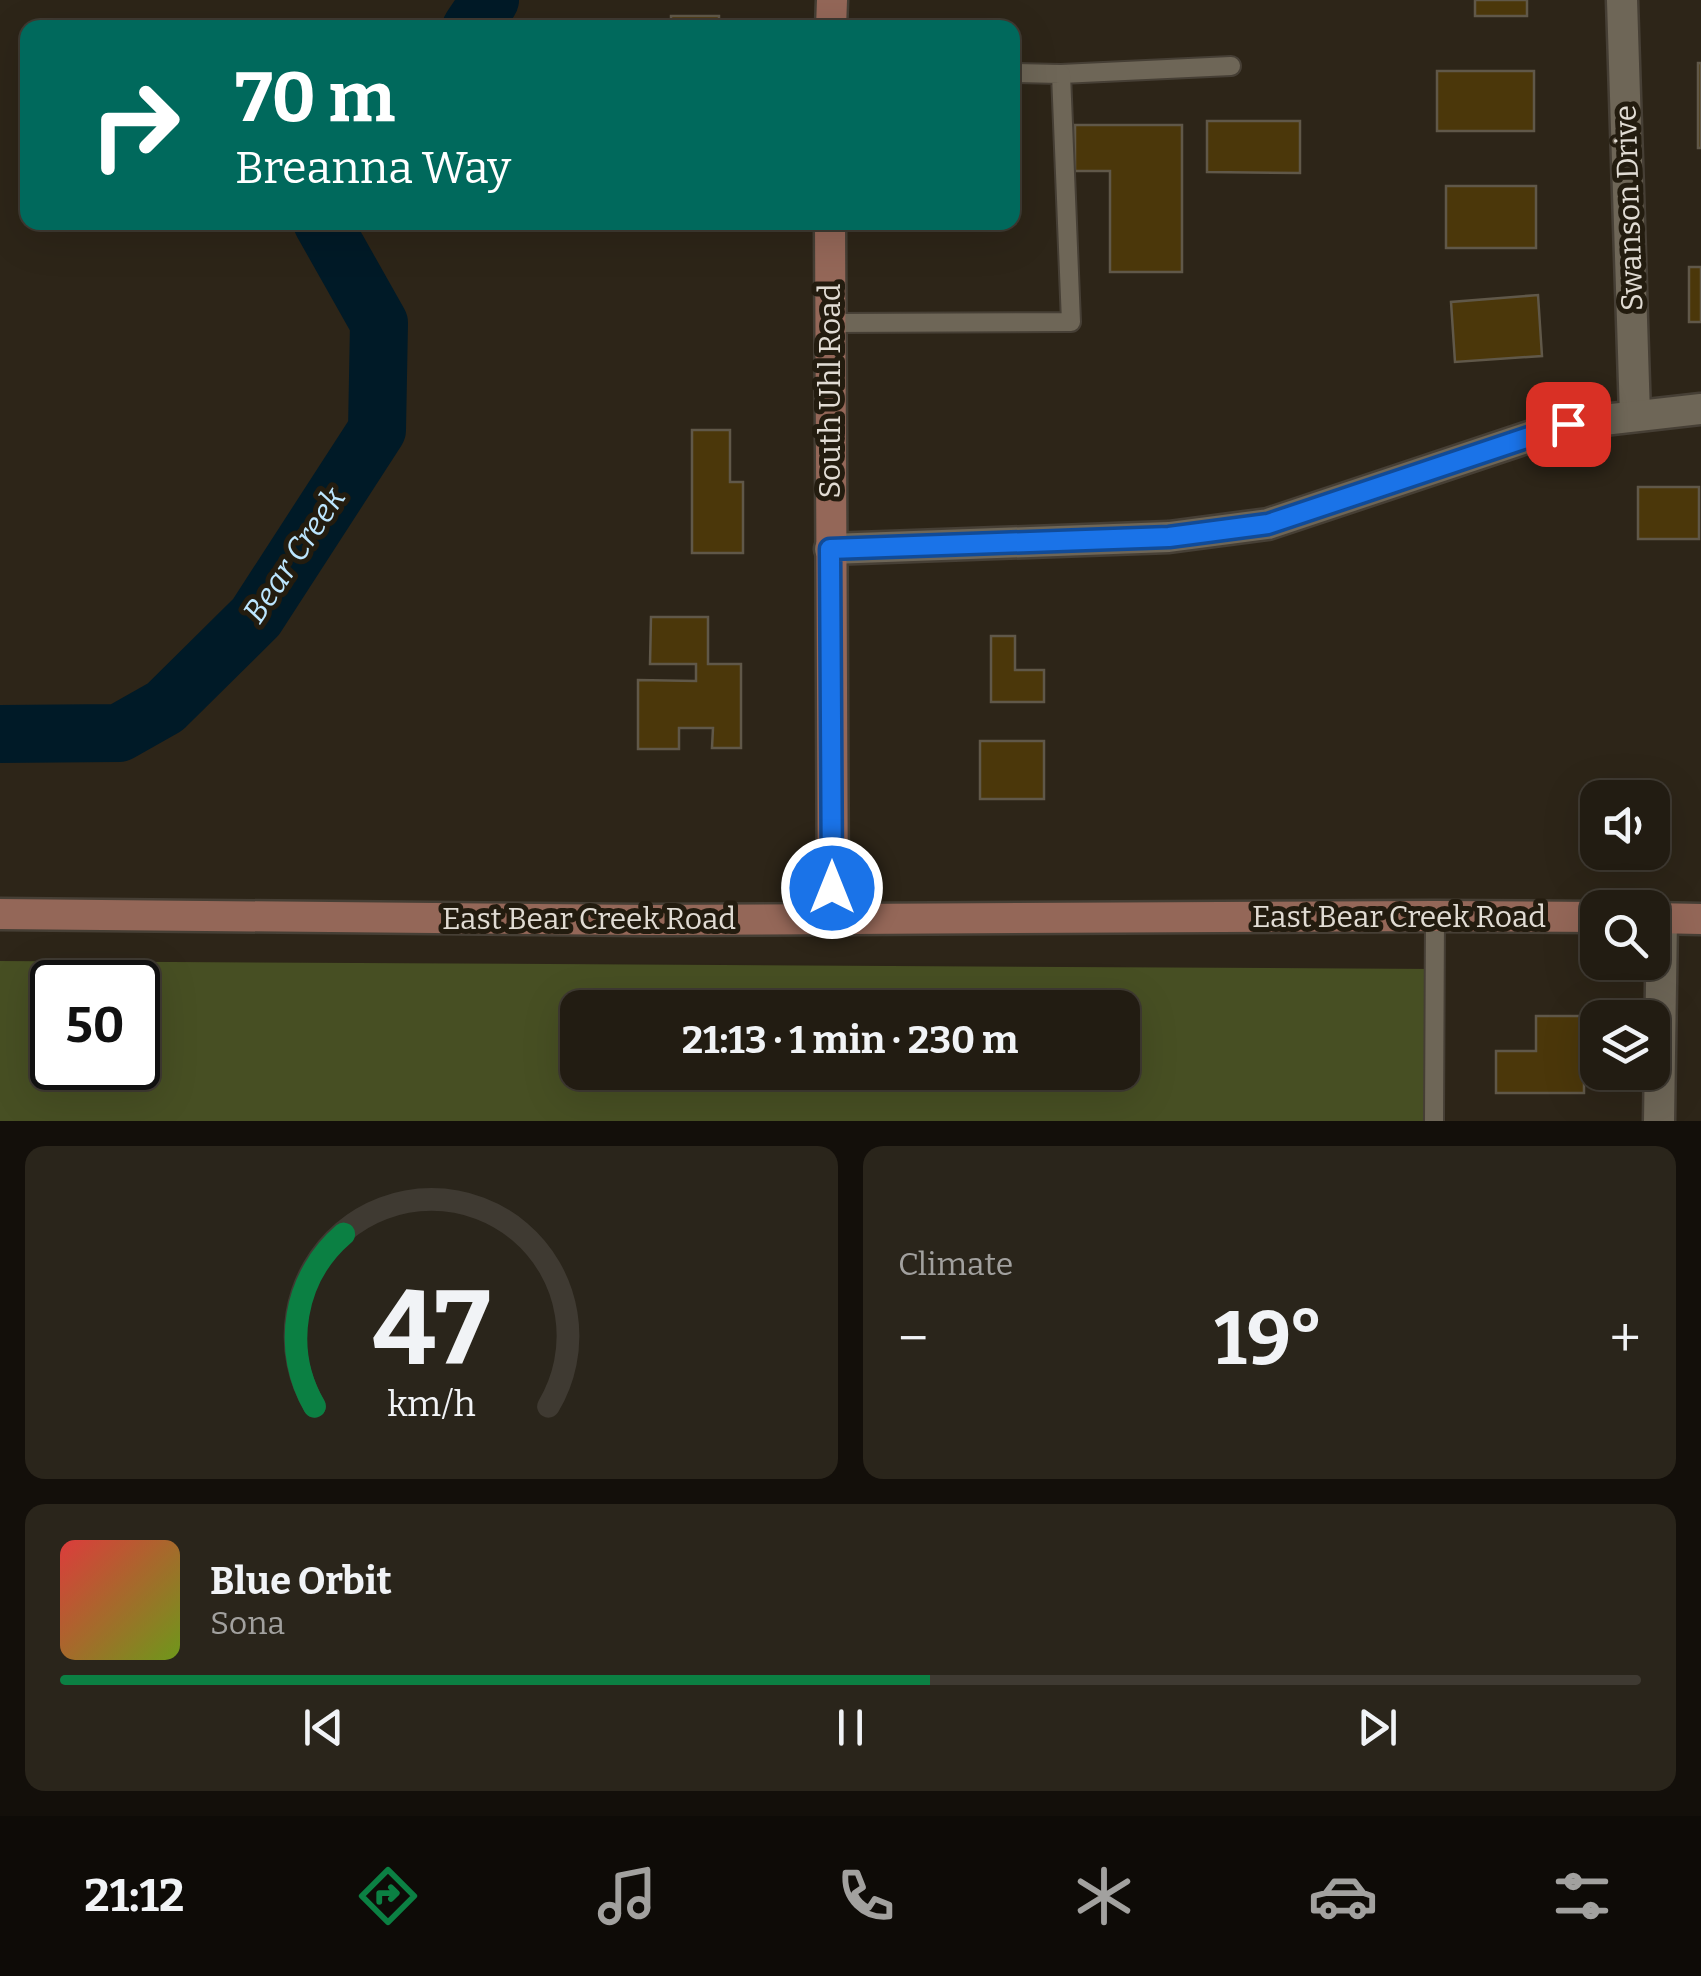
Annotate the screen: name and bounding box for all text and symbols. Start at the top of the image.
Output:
text: 70 m [235,56,395,140]
icon: right [70,60,200,190]
street label: Swanson Drive [1607,104,1651,312]
text: Breanna Way [235,141,511,195]
street label: South Uhl Road [812,283,848,499]
pin [1526,382,1611,467]
icon: arrive [1541,397,1596,452]
water label: Bear Creek [235,480,353,630]
map controls [1580,780,1670,1090]
button: sound [1580,780,1670,870]
position arrow [780,836,884,940]
button: search [1580,890,1670,980]
street label: East Bear Creek Road [1252,899,1546,935]
street label: East Bear Creek Road [442,901,736,937]
speed limit sign: 50 [30,960,160,1090]
button: layers [1580,1000,1670,1090]
text: 21:13 · 1 min · 230 m [682,1017,1018,1063]
text: Climate [898,1245,1013,1283]
text: 47 [372,1267,491,1392]
text: 19° [1214,1294,1324,1384]
text: − [898,1306,928,1372]
text: + [1610,1306,1641,1372]
text: km/h [387,1383,476,1425]
text: Blue Orbit [210,1558,392,1604]
text: Sona [210,1604,285,1642]
icon: previous [296,1700,351,1755]
icon: pause [823,1700,878,1755]
icon: next [1350,1700,1405,1755]
icon: directions [353,1861,423,1931]
icon: music [592,1861,662,1931]
icon: phone [831,1861,901,1931]
icon: climate [1069,1861,1139,1931]
icon: car [1308,1861,1378,1931]
icon: filters [1547,1861,1617,1931]
text: 21:12 [84,1869,184,1923]

